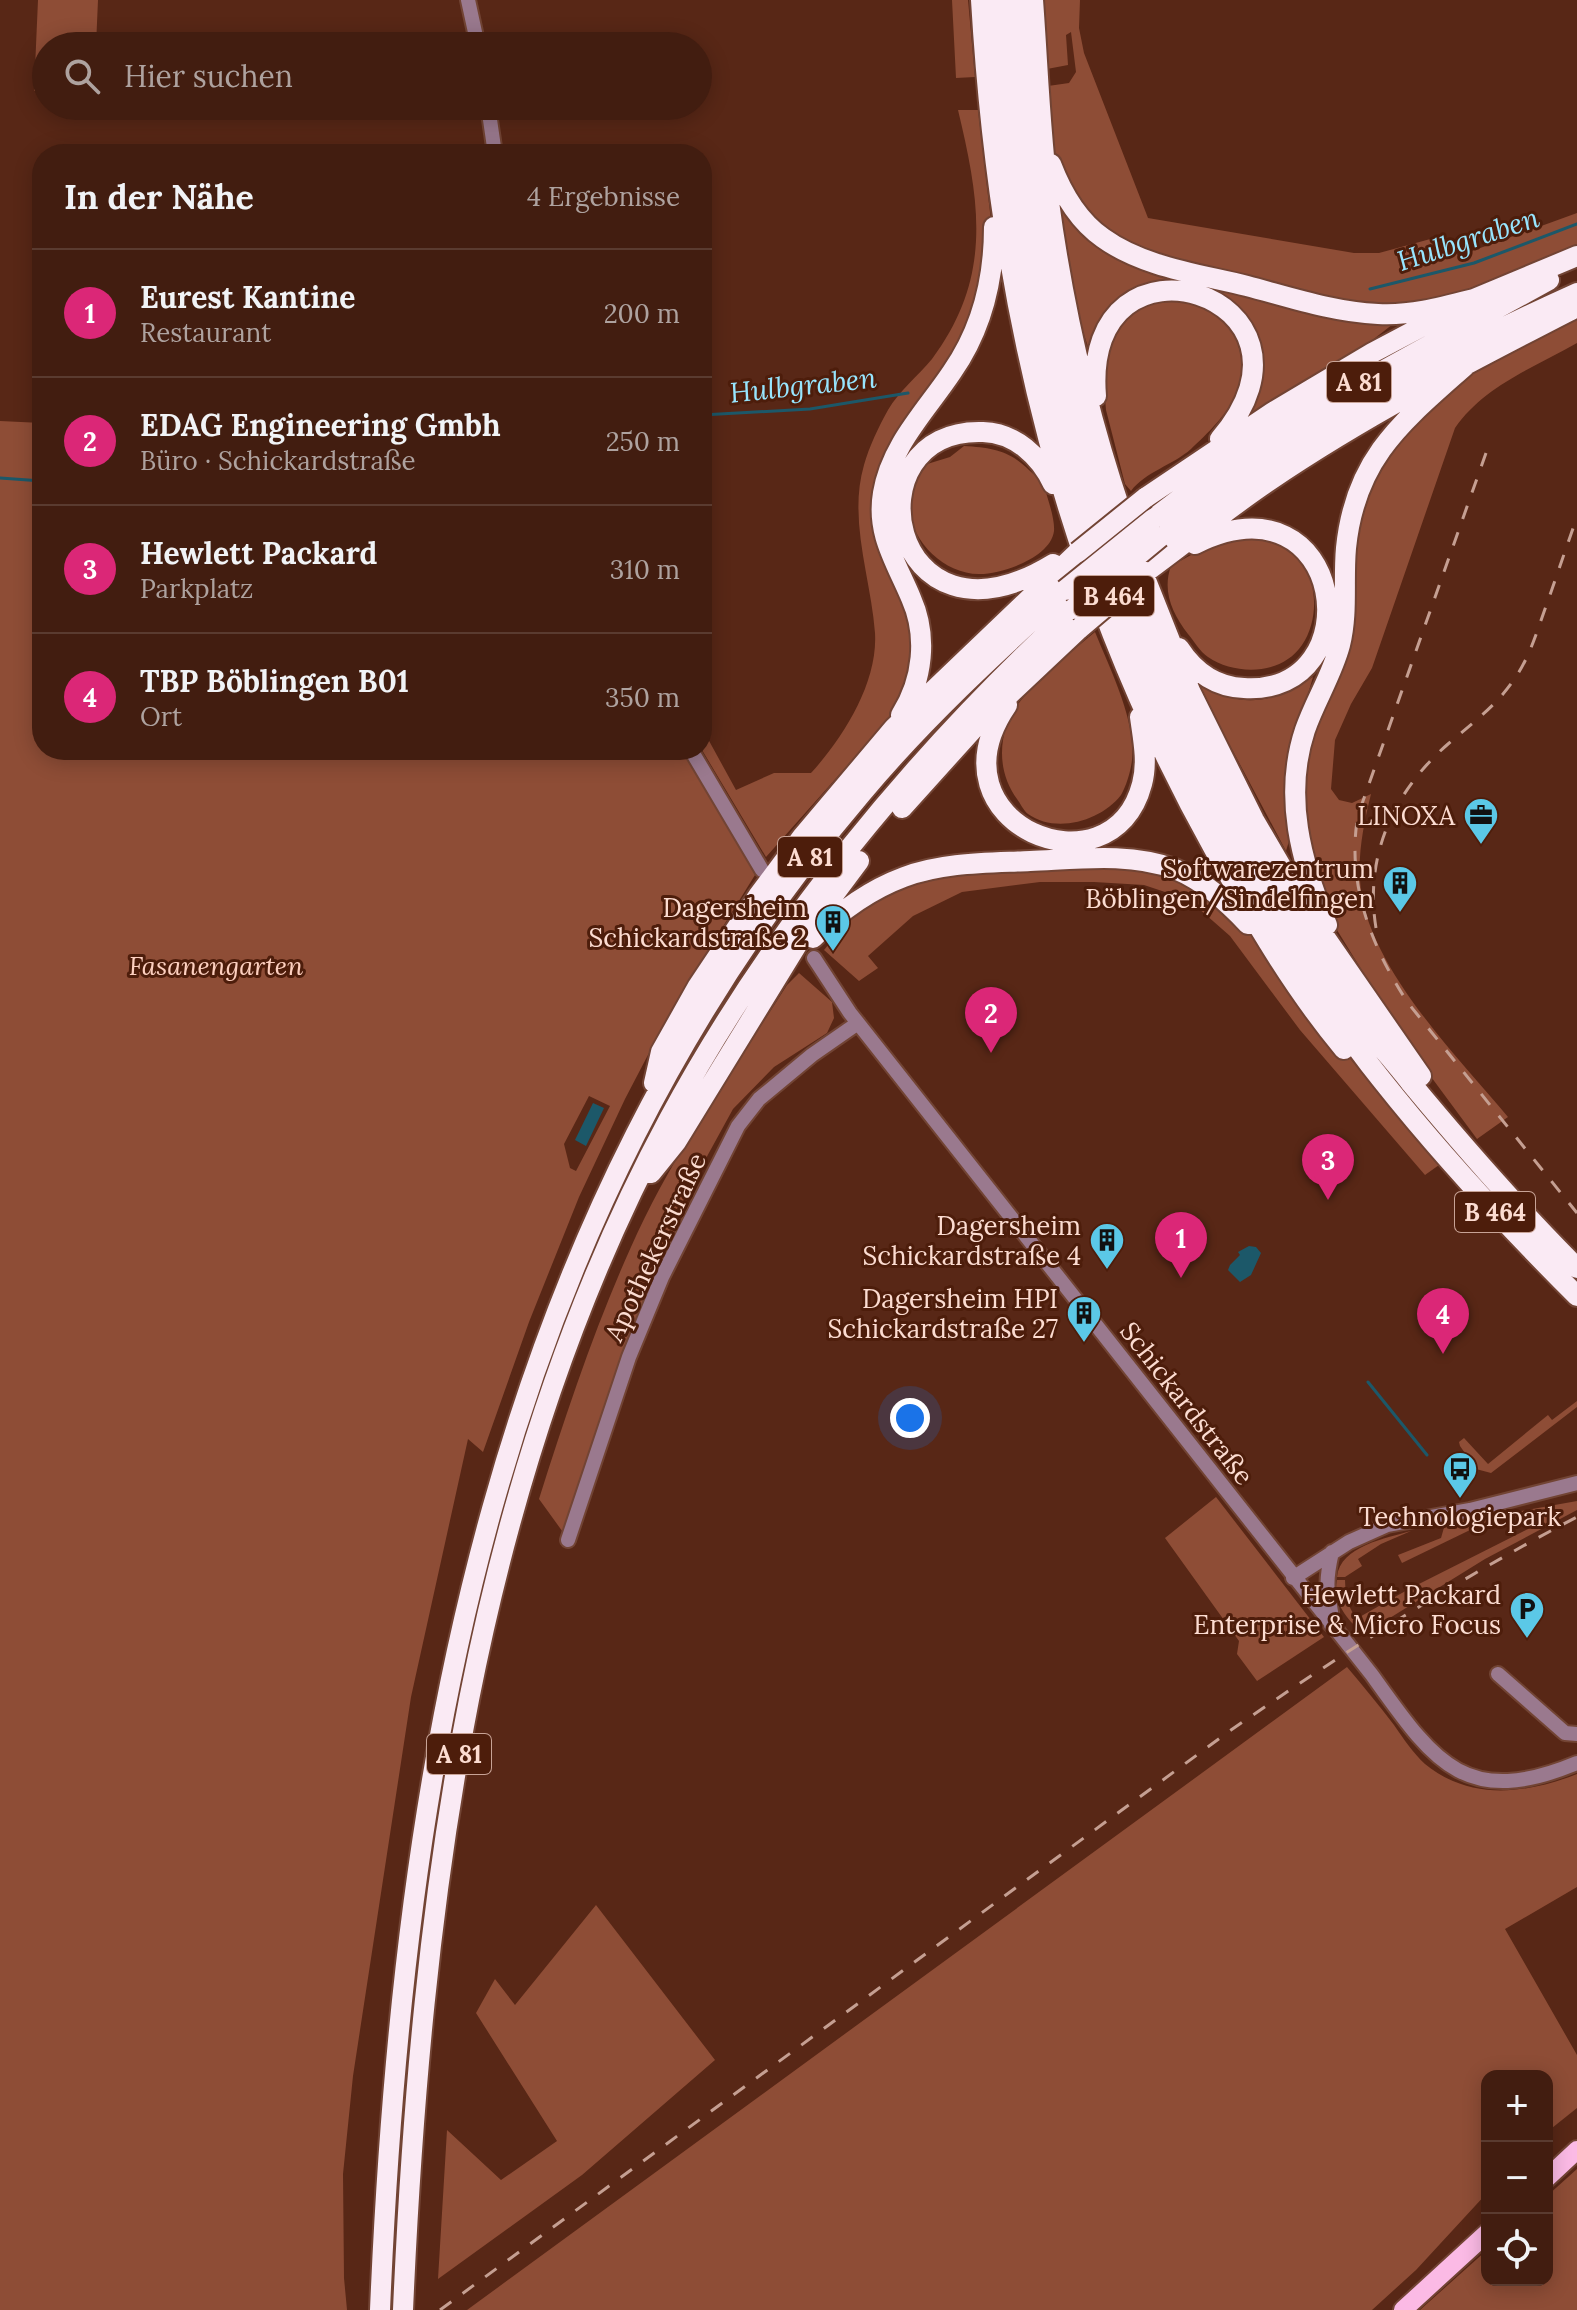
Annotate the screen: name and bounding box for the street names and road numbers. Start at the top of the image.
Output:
road number: A 81 [1327,362,1391,402]
road number: B 464 [1074,576,1154,616]
road number: A 81 [778,837,842,877]
street label: Apothekerstraße [596,1147,713,1347]
road number: B 464 [1455,1192,1535,1232]
street label: Schickardstraße [1113,1315,1261,1491]
road number: A 81 [427,1734,491,1774]

